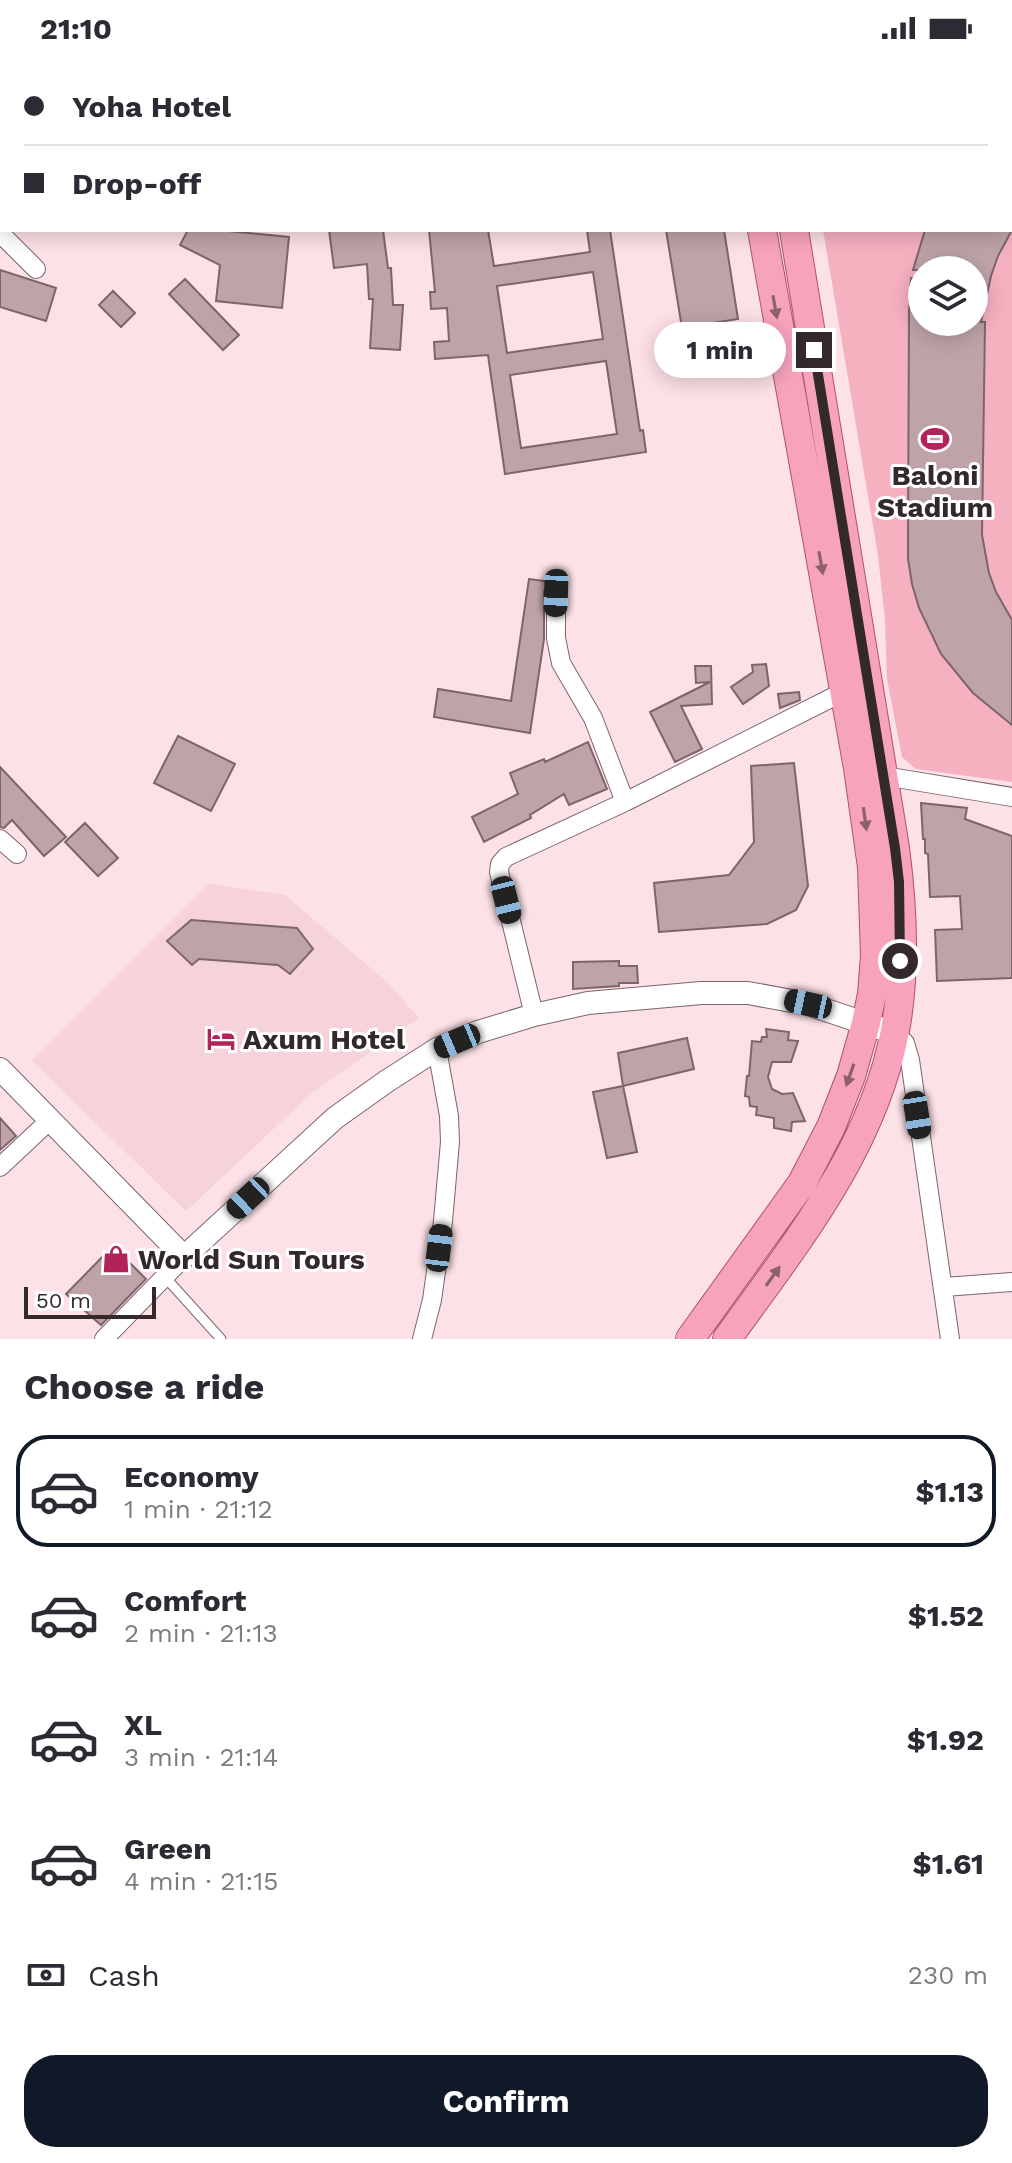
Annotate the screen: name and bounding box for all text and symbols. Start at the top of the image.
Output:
text: 21:10 [40,11,112,46]
text: Yoha Hotel [72,89,231,124]
text: Drop-off [72,166,201,201]
map controls [908,256,988,336]
button: layers [908,256,988,336]
one-way arrow [770,295,782,320]
callout: 1 min [654,322,786,378]
route end [796,332,832,368]
text: 1 min [687,335,753,365]
sports icon: Baloni Stadium [920,424,950,454]
place label: Baloni Stadium [877,459,993,524]
one-way arrow [815,551,827,576]
car [543,569,569,617]
one-way arrow [859,807,872,832]
car [489,874,523,926]
route start [882,943,918,979]
car [782,987,834,1021]
car [430,1021,484,1061]
place label: Axum Hotel [243,1023,406,1056]
hotel icon: Axum Hotel [206,1024,236,1054]
one-way arrow [844,1064,856,1088]
car [901,1089,933,1141]
car [222,1173,274,1223]
car [424,1223,454,1273]
place label: World Sun Tours [138,1243,365,1276]
shop icon: World Sun Tours [101,1244,131,1274]
one-way arrow [765,1265,780,1286]
scale bar [24,1283,156,1319]
text: 50 m [36,1288,91,1313]
text: Choose a ride [24,1366,264,1408]
icon: car [28,1455,100,1527]
text: Economy [124,1459,259,1494]
text: $1.13 [915,1474,984,1509]
text: 1 min · 21:12 [124,1494,273,1524]
icon: car [28,1579,100,1651]
text: Comfort [124,1583,246,1618]
text: $1.52 [908,1598,984,1633]
text: 2 min · 21:13 [124,1618,278,1648]
icon: car [28,1703,100,1775]
text: XL [124,1707,162,1742]
text: $1.92 [907,1722,984,1757]
text: 3 min · 21:14 [124,1742,278,1772]
icon: car [28,1827,100,1899]
text: Green [124,1831,212,1866]
text: $1.61 [912,1846,984,1881]
text: 4 min · 21:15 [124,1866,278,1896]
icon: cash [24,1953,68,1997]
text: Cash [88,1958,160,1993]
text: 230 m [908,1960,988,1990]
button: Confirm [24,2055,988,2147]

